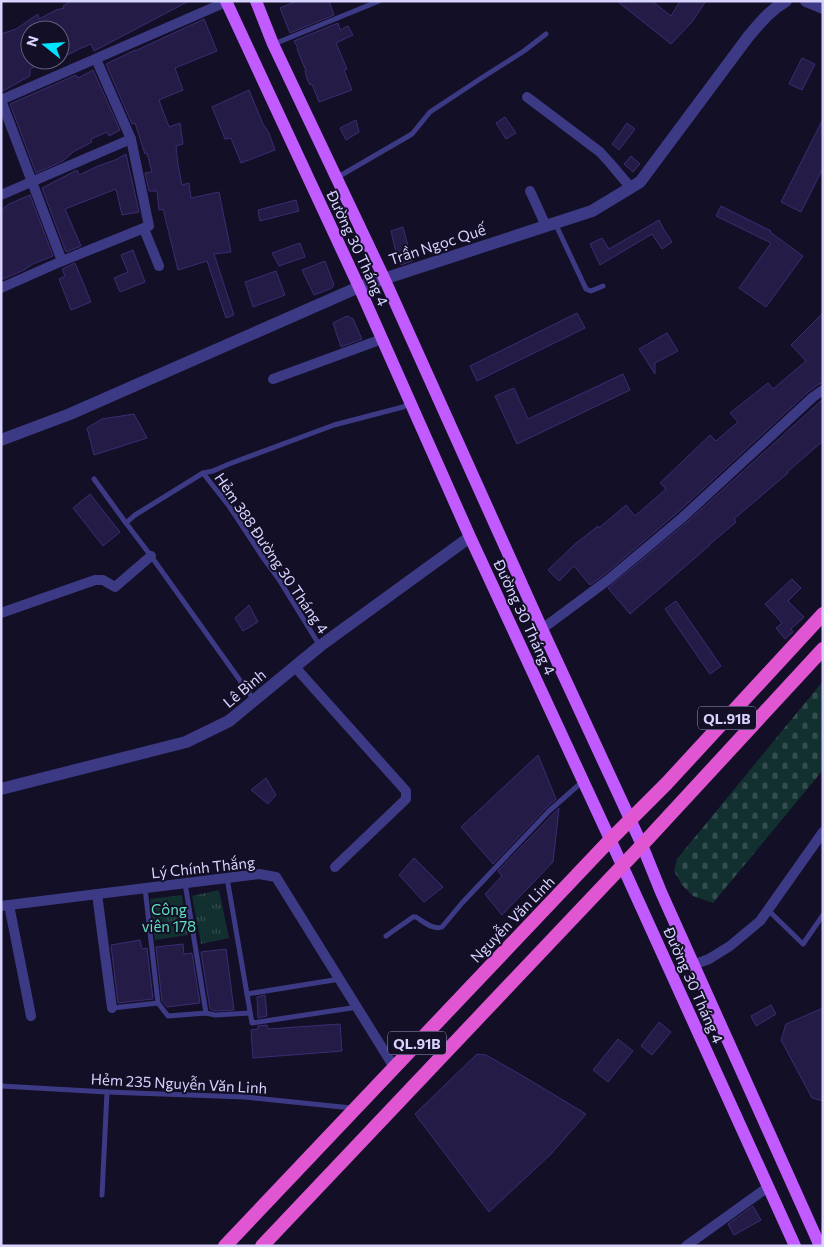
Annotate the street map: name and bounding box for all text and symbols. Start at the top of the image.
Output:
north arrow [20,20,70,70]
text: N [22,34,42,49]
street label: Đường 30 Tháng 4 [323,186,393,309]
street label: Trần Ngọc Quế [386,219,490,268]
street label: Hẻm 388 Đường 30 Tháng 4 [211,469,333,637]
street label: Đường 30 Tháng 4 [490,555,560,678]
street label: Lê Bình [219,665,269,711]
road number: QL.91B [698,706,756,730]
street label: Lý Chính Thắng [150,853,256,881]
street label: Nguyễn Văn Linh [466,872,558,966]
park label: Công viên 178 [142,900,196,935]
street label: Đường 30 Tháng 4 [660,923,728,1046]
road number: QL.91B [388,1032,446,1054]
street label: Hẻm 235 Nguyễn Văn Linh [90,1069,268,1097]

